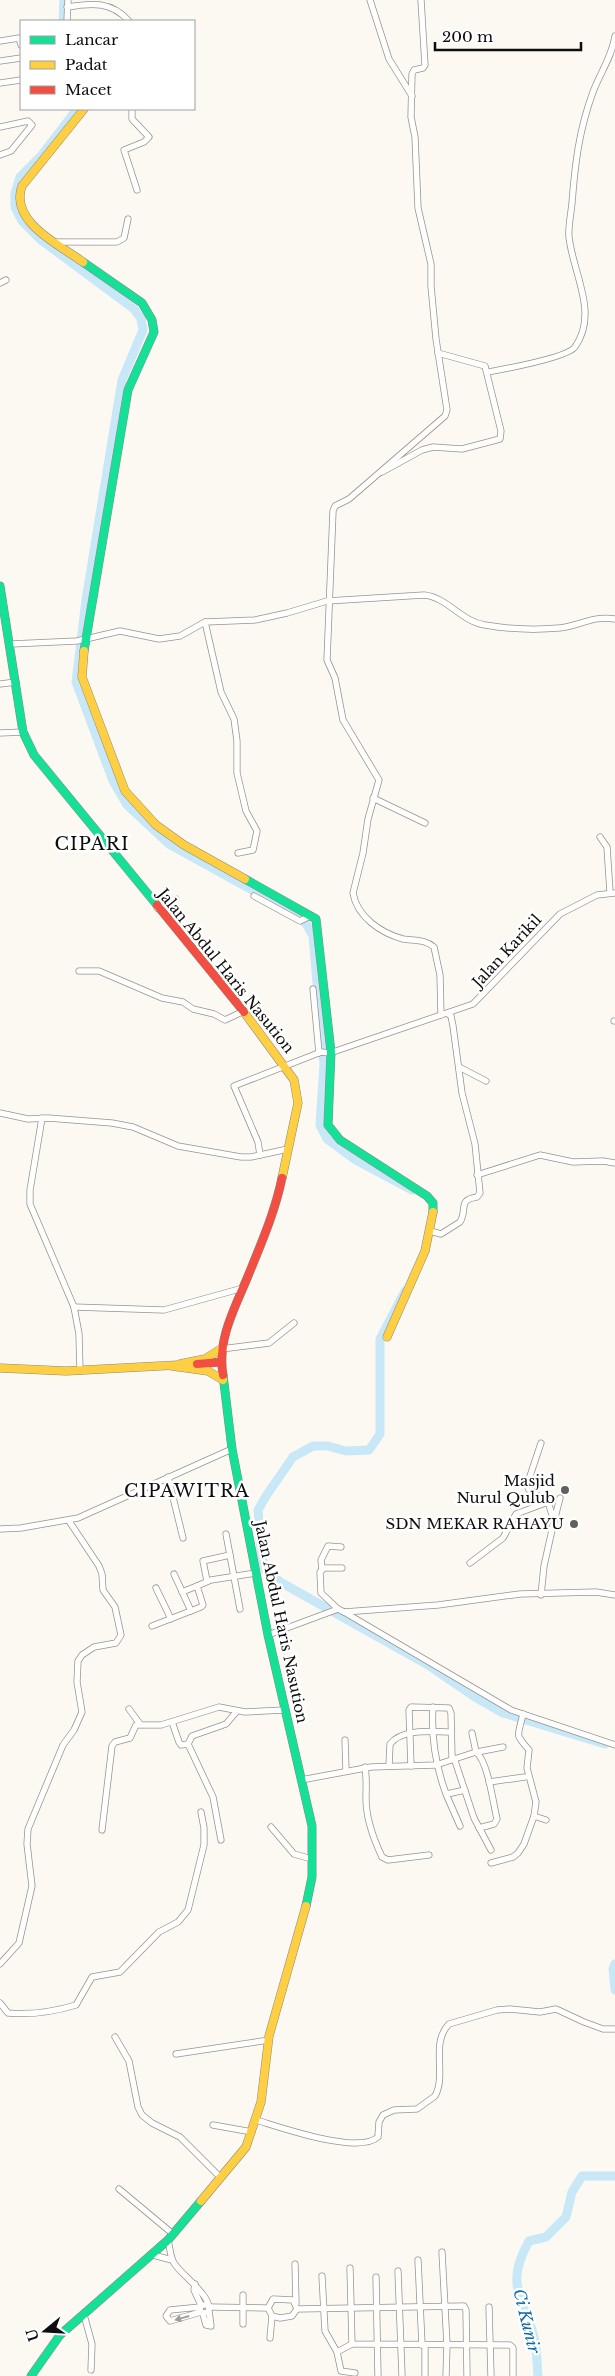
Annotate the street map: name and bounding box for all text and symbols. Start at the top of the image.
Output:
legend [20,20,195,110]
scale bar [435,20,581,52]
text: 200 m [442,27,493,46]
text: Lancar [65,30,119,49]
text: Padat [65,55,108,74]
text: Macet [65,80,112,99]
district label: CIPARI [55,833,129,855]
street label: Jalan Abdul Haris Nasution [153,883,299,1057]
street label: Jalan Karikil [467,910,545,993]
place label: Masjid Nurul Qulub [456,1471,555,1507]
district label: CIPAWITRA [124,1480,250,1502]
marker: Masjid Nurul Qulub [559,1484,571,1496]
place label: SDN MEKAR RAHAYU [386,1514,564,1533]
street label: Jalan Abdul Haris Nasution [250,1517,312,1725]
marker: SDN MEKAR RAHAYU [568,1518,580,1530]
water label: Ci Kunir [509,2287,545,2356]
north arrow [20,2306,70,2356]
one-way arrow [175,2314,190,2322]
text: U [22,2326,43,2344]

